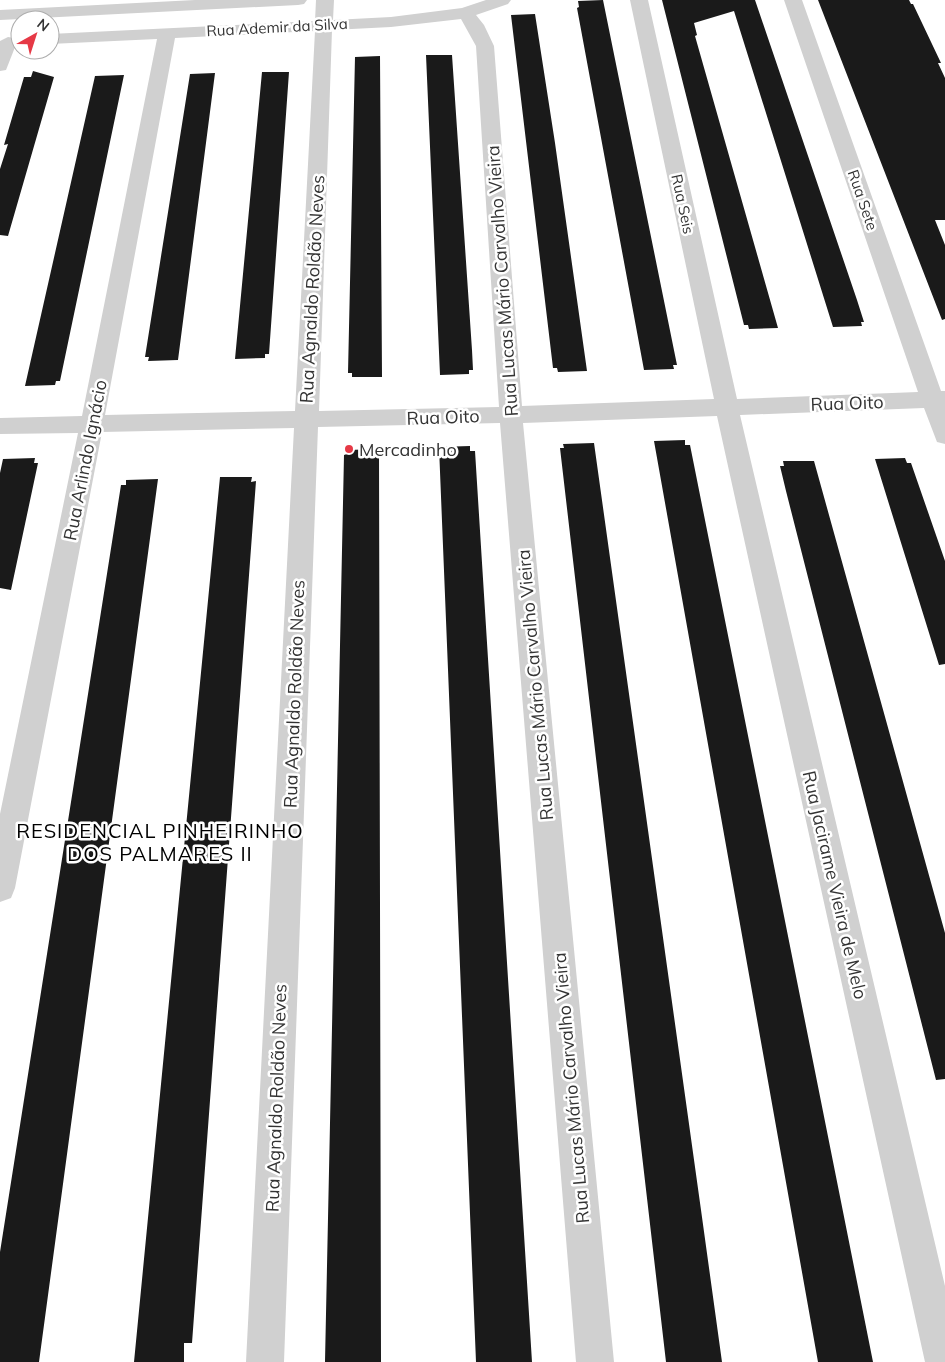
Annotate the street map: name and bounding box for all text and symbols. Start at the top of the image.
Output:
north arrow [10,10,60,60]
street label: Rua Ademir da Silva [206,14,348,40]
text: N [33,15,53,35]
street label: Rua Lucas Mário Carvalho Vieira [481,145,523,417]
street label: Rua Sete [844,167,882,233]
street label: Rua Seis [667,172,699,236]
street label: Rua Agnaldo Roldão Neves [295,174,329,404]
street label: Rua Arlindo Ignácio [58,378,112,542]
street label: Rua Oito [810,390,884,416]
street label: Rua Oito [406,404,480,430]
place label: Mercadinho [359,438,457,461]
marker: Mercadinho [343,443,355,455]
street label: Rua Lucas Mário Carvalho Vieira [512,549,558,821]
street label: Rua Agnaldo Roldão Neves [279,579,309,809]
street label: Rua Jacirame Vieira de Melo [798,769,872,1001]
district label: RESIDENCIAL PINHEIRINHO DOS PALMARES II [16,818,304,866]
street label: Rua Lucas Mário Carvalho Vieira [548,952,594,1224]
street label: Rua Agnaldo Roldão Neves [261,983,291,1213]

